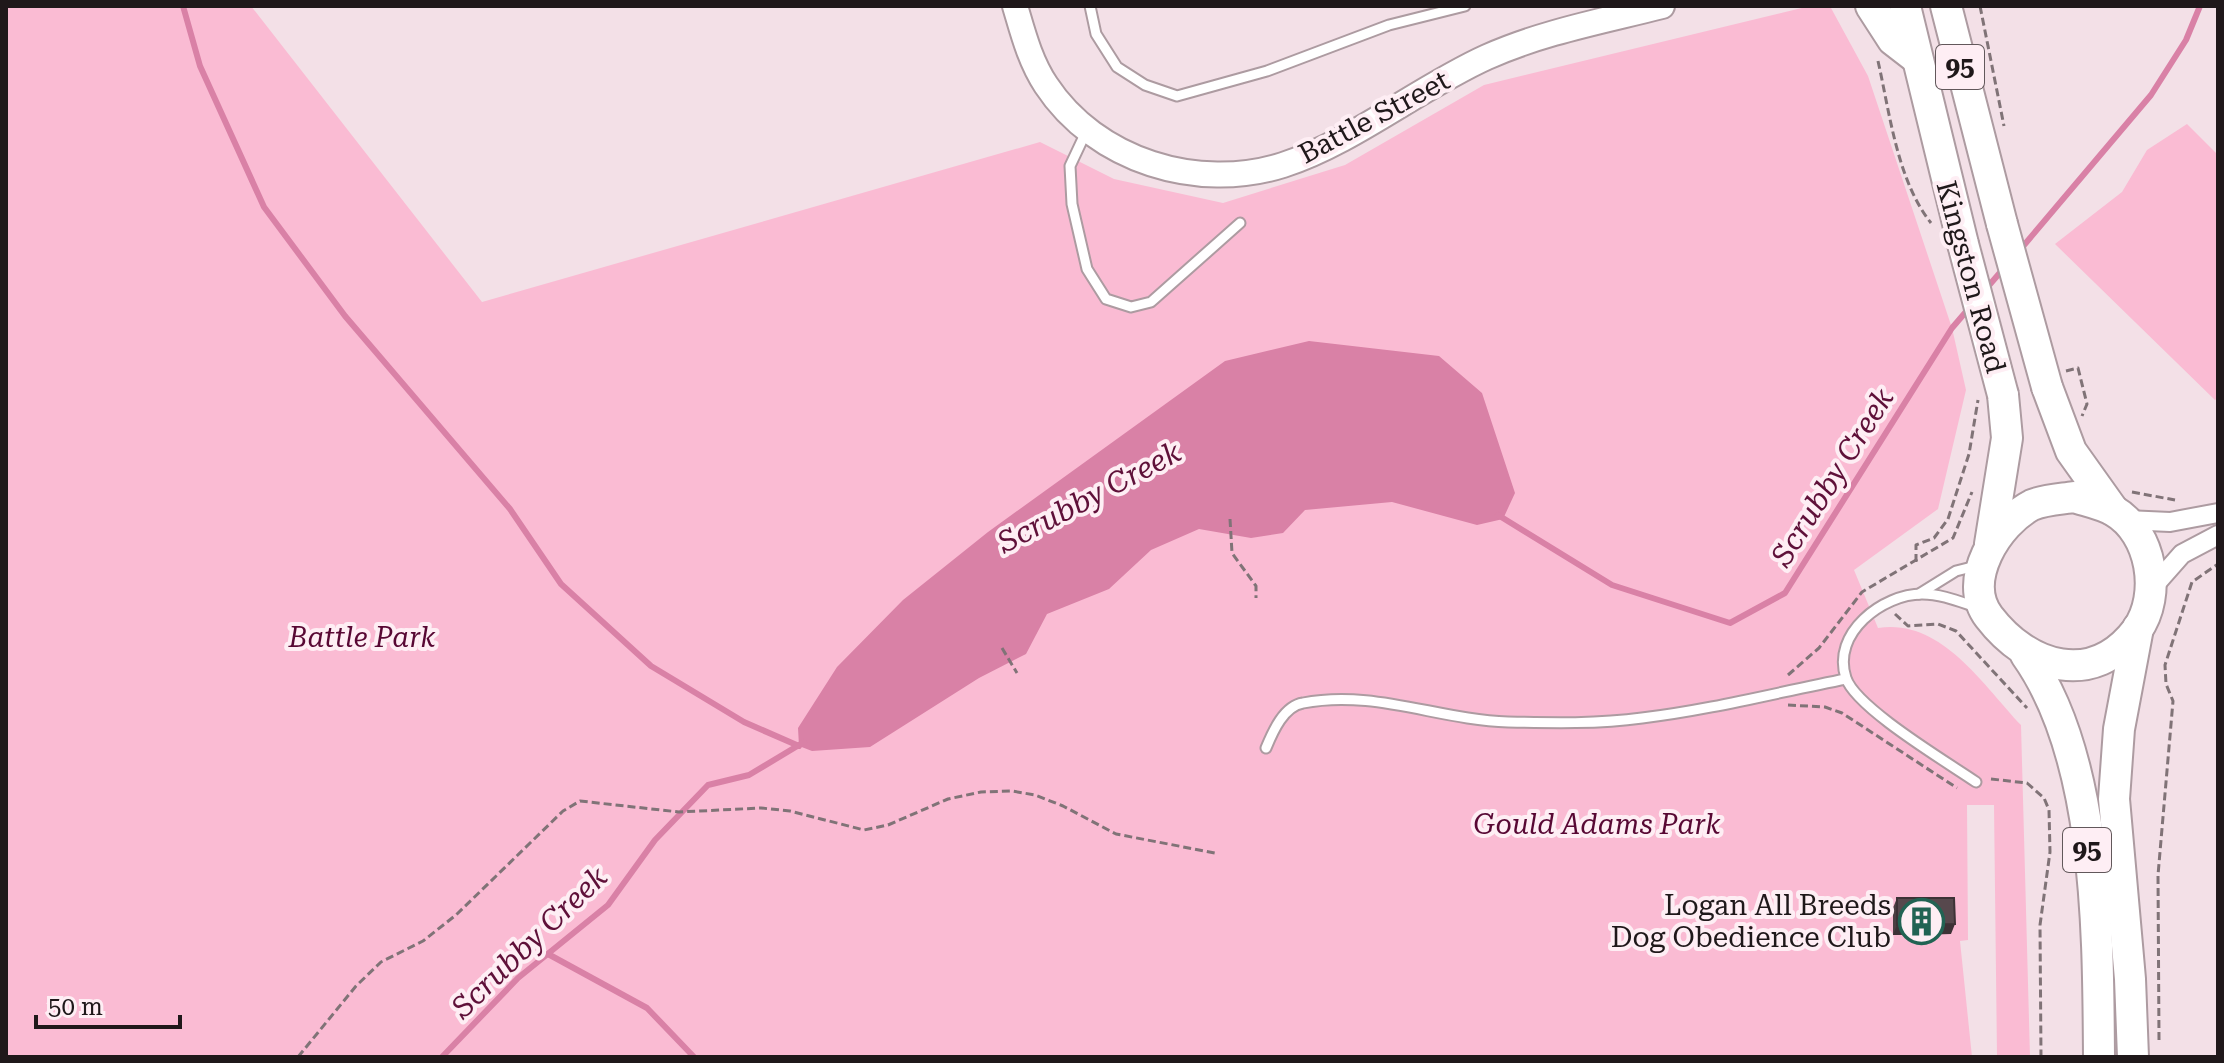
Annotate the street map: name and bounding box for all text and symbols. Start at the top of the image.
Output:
road number: 95 [1936,45,1984,89]
street label: Battle Street [1293,63,1455,171]
street label: Kingston Road [1929,177,2013,377]
water label: Scrubby Creek [1763,381,1901,573]
water label: Scrubby Creek [991,434,1187,560]
park label: Battle Park [288,621,436,654]
park label: Gould Adams Park [1473,808,1721,841]
road number: 95 [2063,828,2111,872]
water label: Scrubby Creek [443,859,615,1026]
place label: Logan All Breeds Dog Obedience Club [1611,889,1891,954]
building icon: Logan All Breeds Dog Obedience Club [1898,897,1946,945]
scale bar [36,979,180,1029]
text: 50 m [48,993,103,1021]

